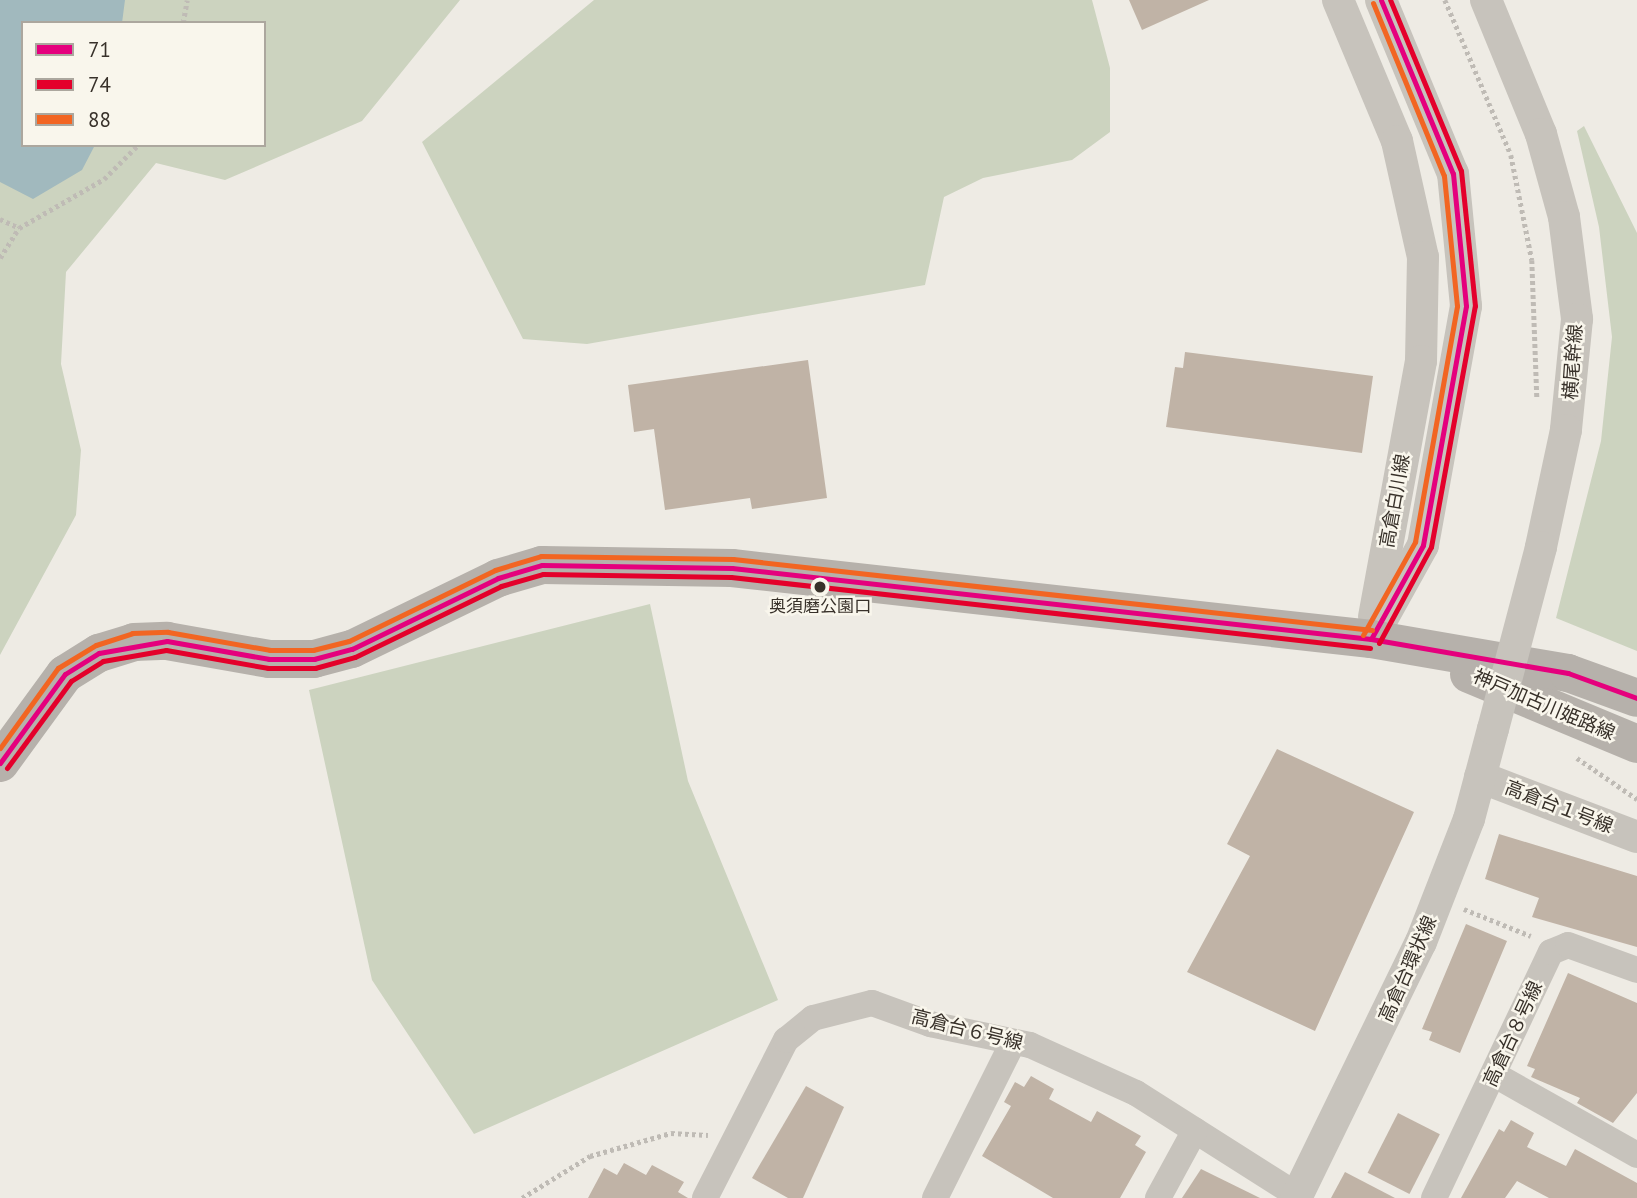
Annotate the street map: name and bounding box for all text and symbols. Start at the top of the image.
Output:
legend [21,21,266,147]
text: 71 [88,36,111,63]
text: 74 [88,71,111,98]
text: 88 [88,106,111,133]
street label: 横尾幹線 [1559,323,1587,401]
street label: 高倉白川線 [1376,452,1414,550]
marker: 奥須磨公園口 [813,580,827,594]
place label: 奥須磨公園口 [769,597,871,617]
street label: 神戸加古川姫路線 [1470,665,1618,745]
street label: 高倉台１号線 [1502,776,1616,838]
street label: 高倉台環状線 [1374,912,1442,1026]
street label: 高倉台８号線 [1479,978,1547,1090]
street label: 高倉台６号線 [909,1005,1025,1055]

